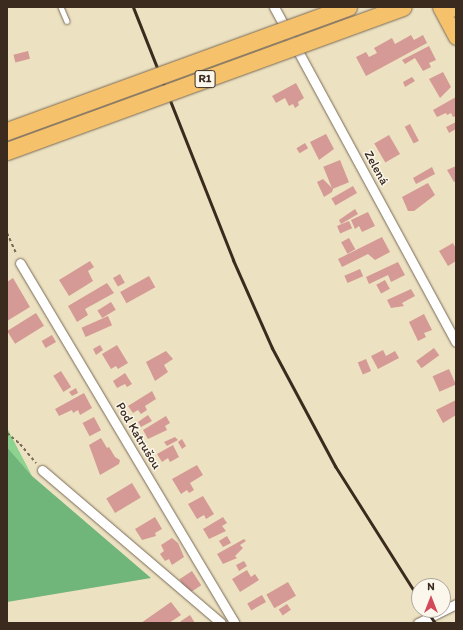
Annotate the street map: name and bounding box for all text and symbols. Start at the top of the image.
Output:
road number: R1 [194,69,216,89]
street label: Zelená [360,148,392,188]
street label: Pod Katrušou [112,400,164,472]
north arrow [411,578,451,618]
text: N [427,580,435,593]

